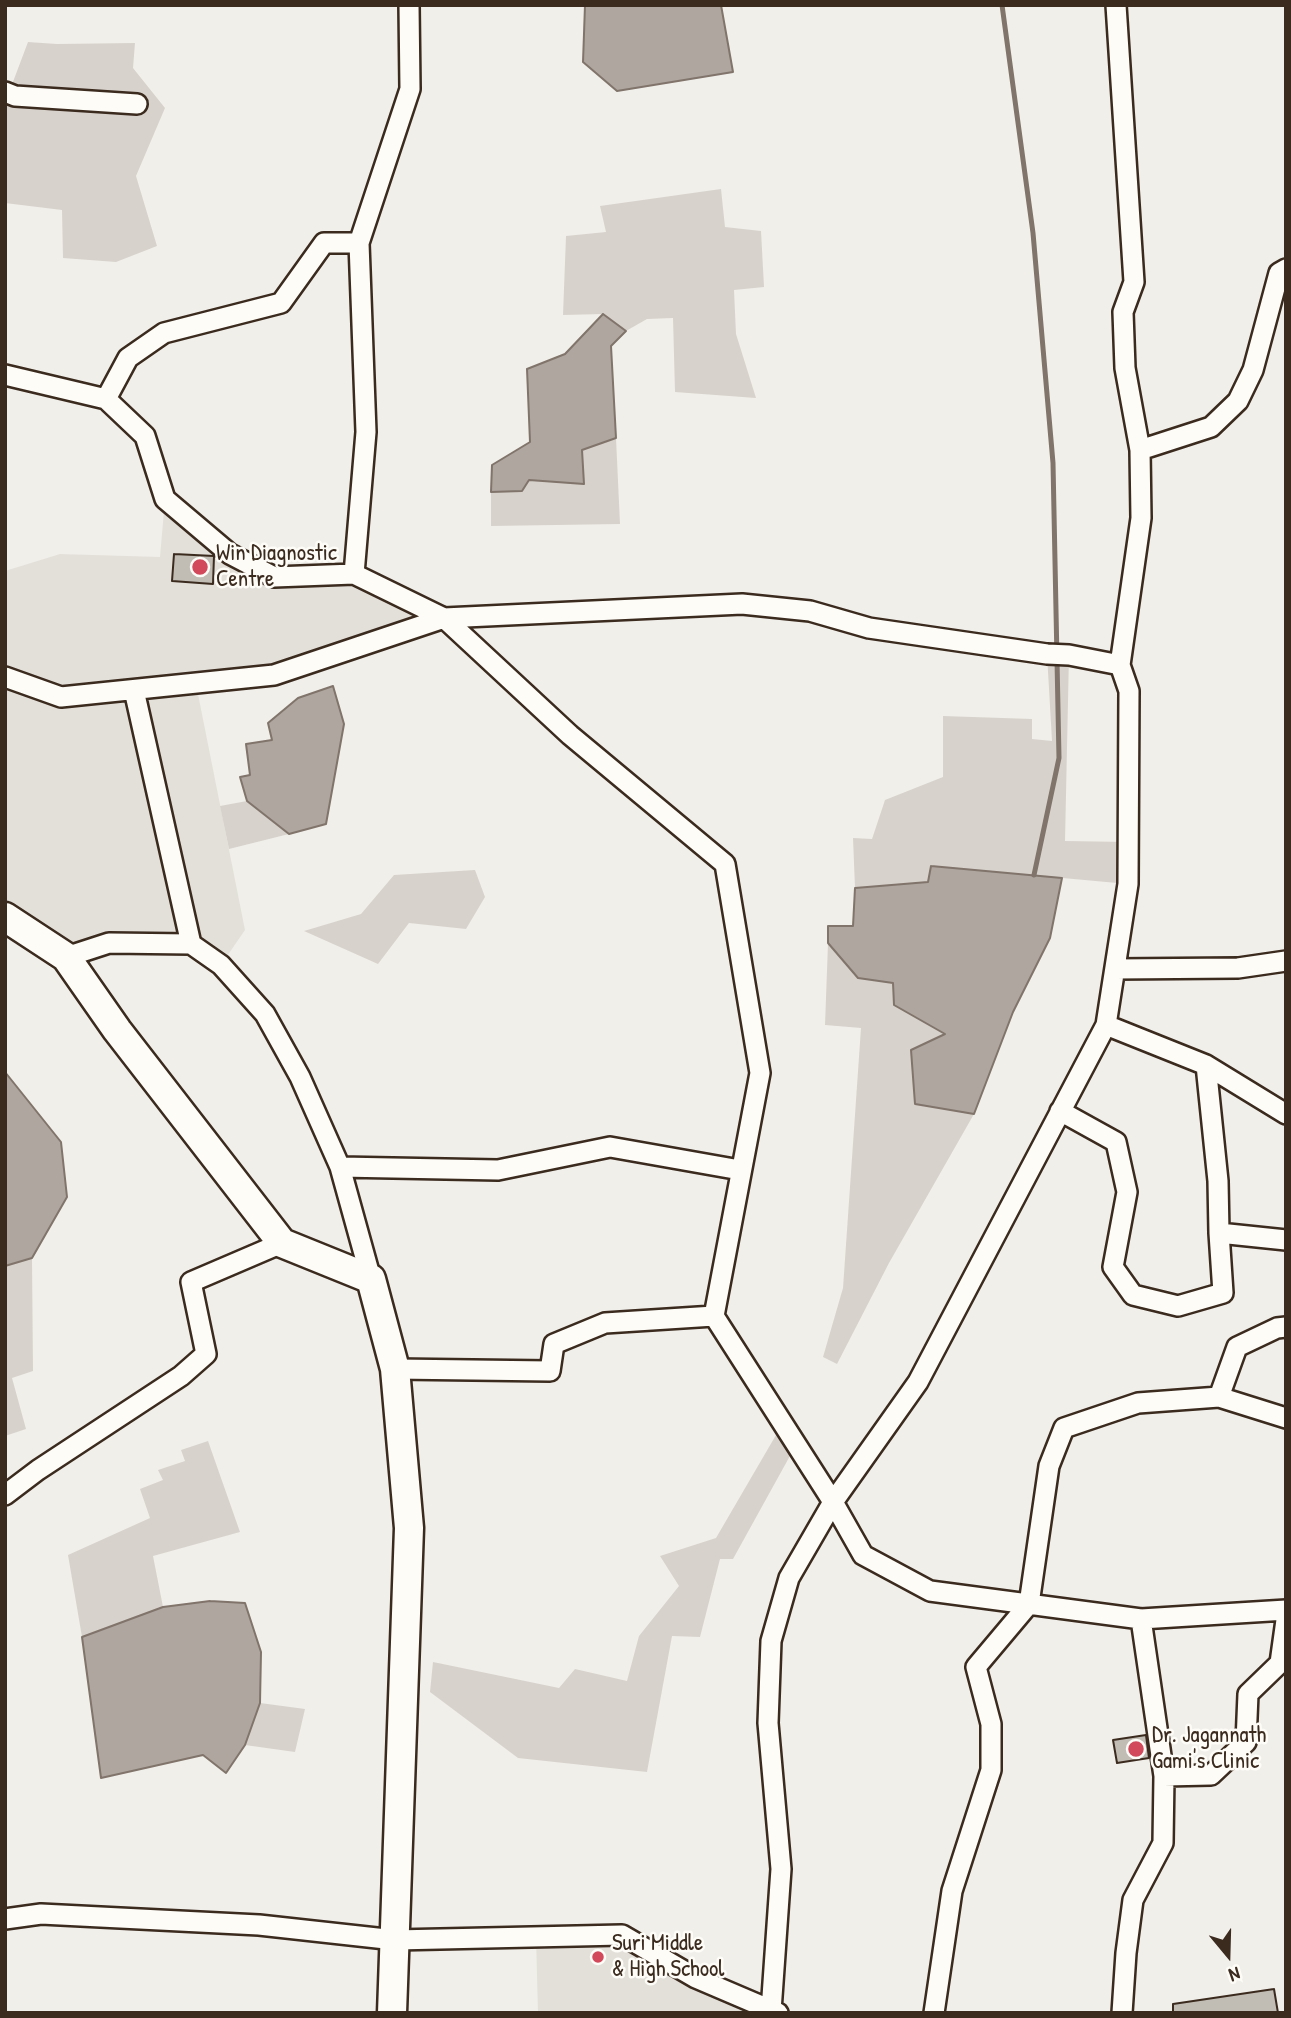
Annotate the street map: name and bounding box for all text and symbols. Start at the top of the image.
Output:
place label: Win Diagnostic Centre [216,540,337,594]
marker: Win Diagnostic Centre [190,557,210,577]
place label: Dr. Jagannath Gami's Clinic [1152,1722,1266,1776]
marker: Dr. Jagannath Gami's Clinic [1126,1739,1146,1759]
north arrow [1193,1920,1263,1990]
place label: Suri Middle & High School [612,1930,724,1984]
marker: Suri Middle & High School [590,1949,606,1965]
text: N [1226,1961,1244,1989]

